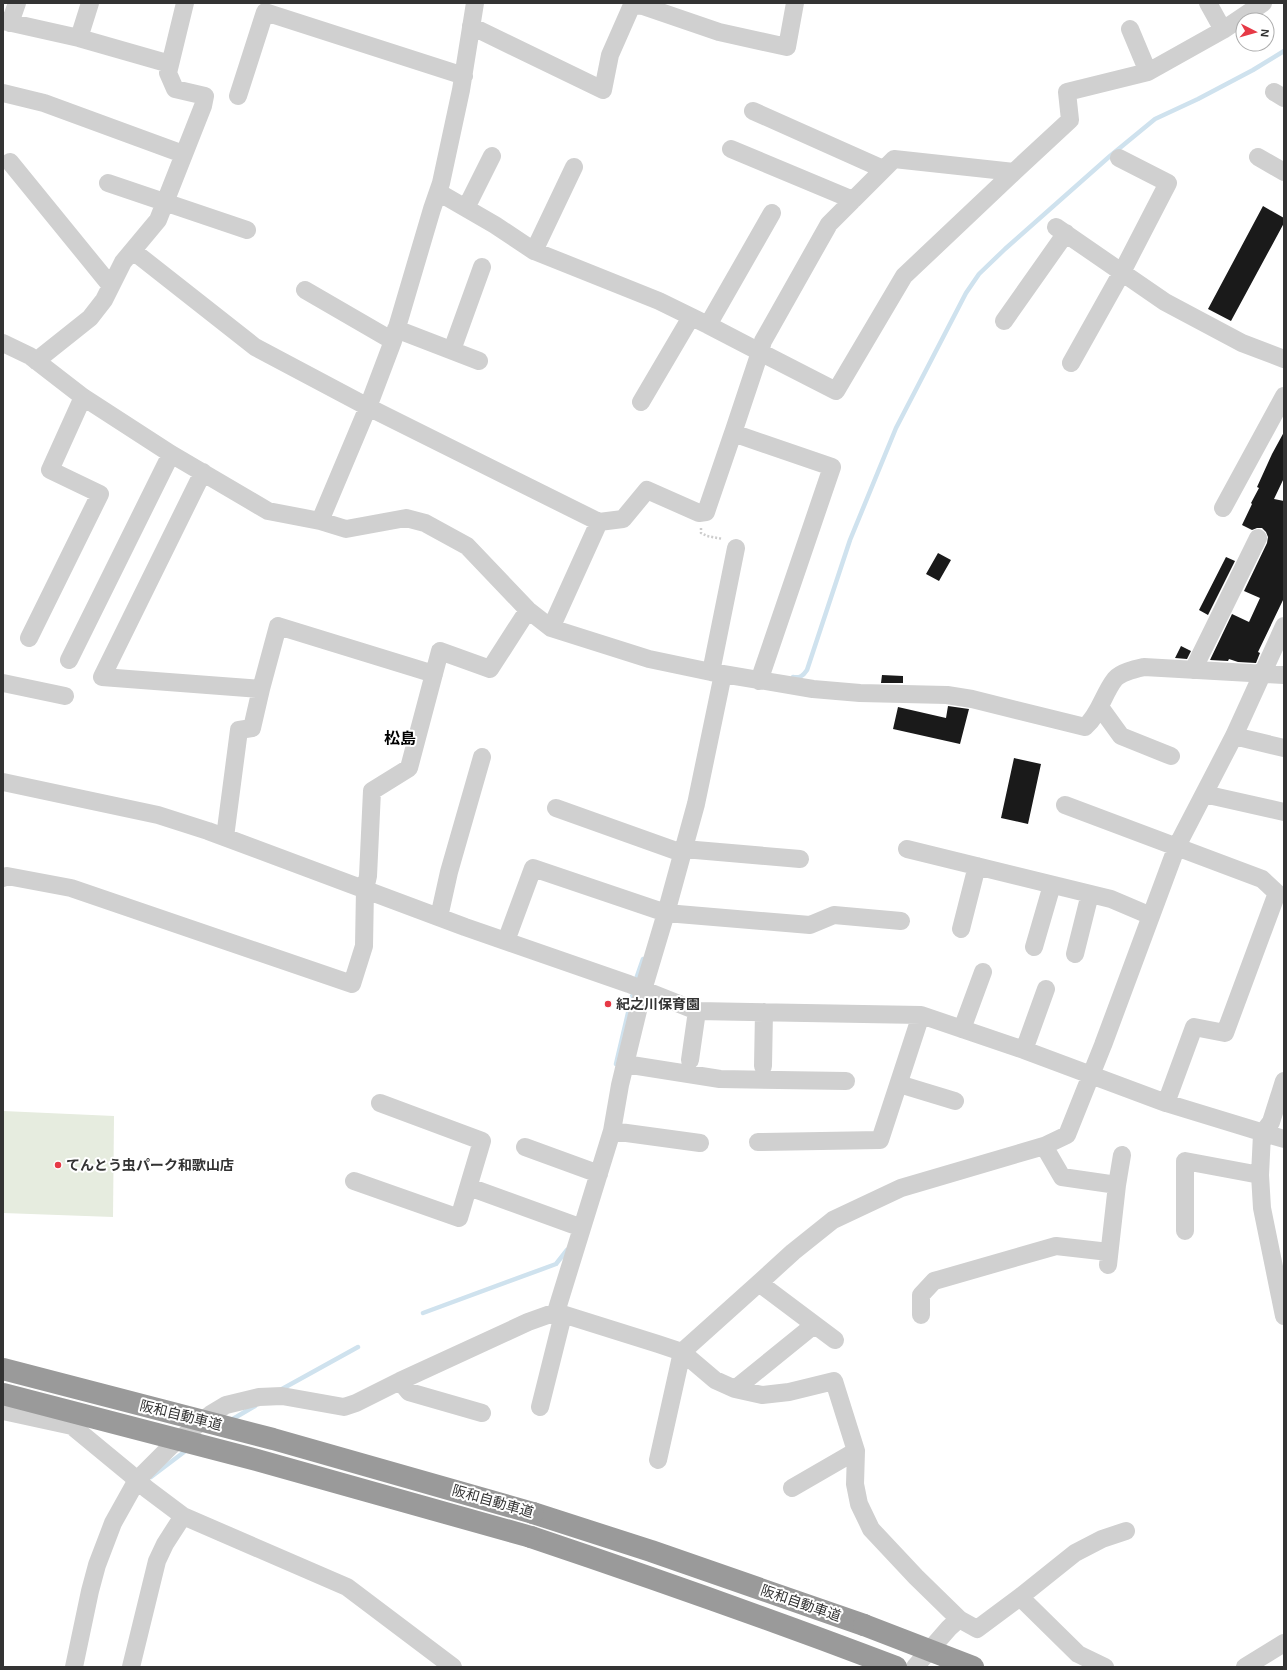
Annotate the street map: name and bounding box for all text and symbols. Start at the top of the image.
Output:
north arrow [1235,12,1275,52]
text: N [1259,28,1271,38]
district label: 松島 [384,730,416,747]
place label: 紀之川保育園 [616,996,700,1012]
marker: 紀之川保育園 [603,999,613,1009]
place label: てんとう虫パーク和歌山店 [66,1157,234,1173]
marker: てんとう虫パーク和歌山店 [53,1160,63,1170]
street label: 阪和自動車道 [138,1397,224,1433]
street label: 阪和自動車道 [450,1482,536,1520]
street label: 阪和自動車道 [759,1582,843,1624]

